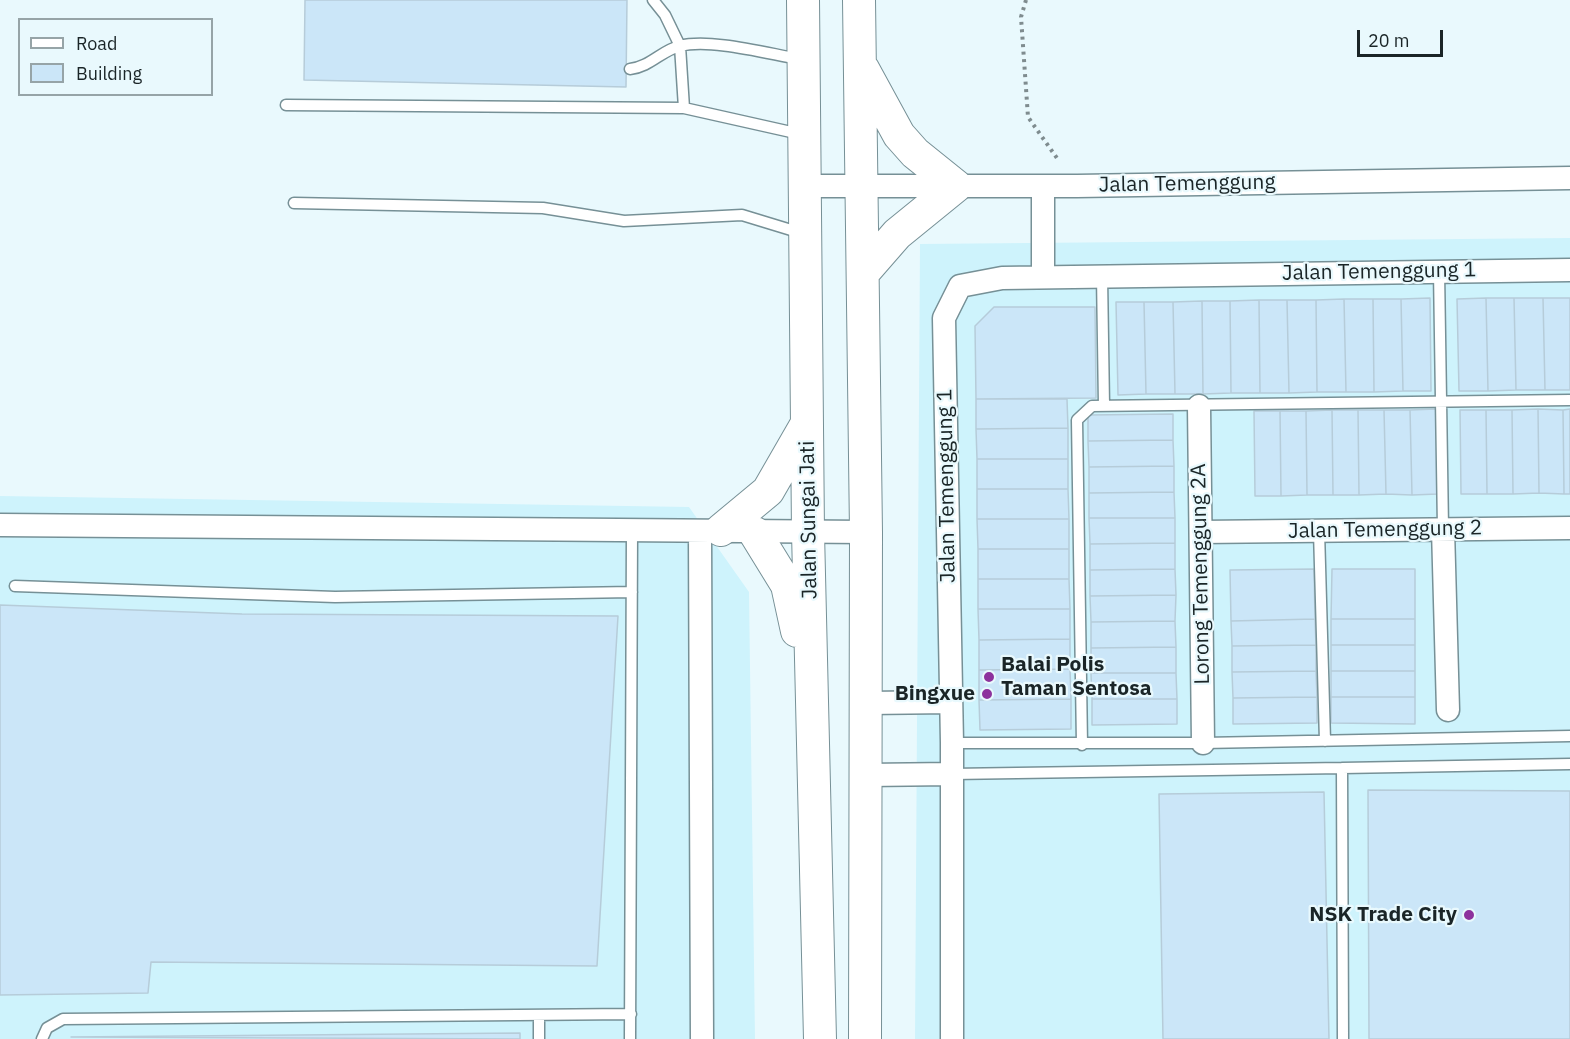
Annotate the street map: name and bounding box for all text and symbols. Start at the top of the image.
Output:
legend [18,18,213,96]
scale bar [1360,18,1446,56]
text: 20 m [1368,29,1410,52]
text: Road [76,32,117,55]
text: Building [76,62,142,85]
street label: Jalan Temenggung [1098,170,1276,198]
street label: Jalan Temenggung 1 [1282,258,1476,286]
street label: Jalan Temenggung 1 [933,389,961,583]
street label: Jalan Sungai Jati [795,440,823,600]
street label: Lorong Temenggung 2A [1186,463,1216,685]
street label: Jalan Temenggung 2 [1288,516,1482,544]
place label: Balai Polis Taman Sentosa [1001,652,1152,702]
marker: Balai Polis Taman Sentosa [982,670,996,684]
place label: Bingxue [895,681,975,707]
marker: Bingxue [980,687,994,701]
place label: NSK Trade City [1309,902,1457,928]
marker: NSK Trade City [1462,908,1476,922]

